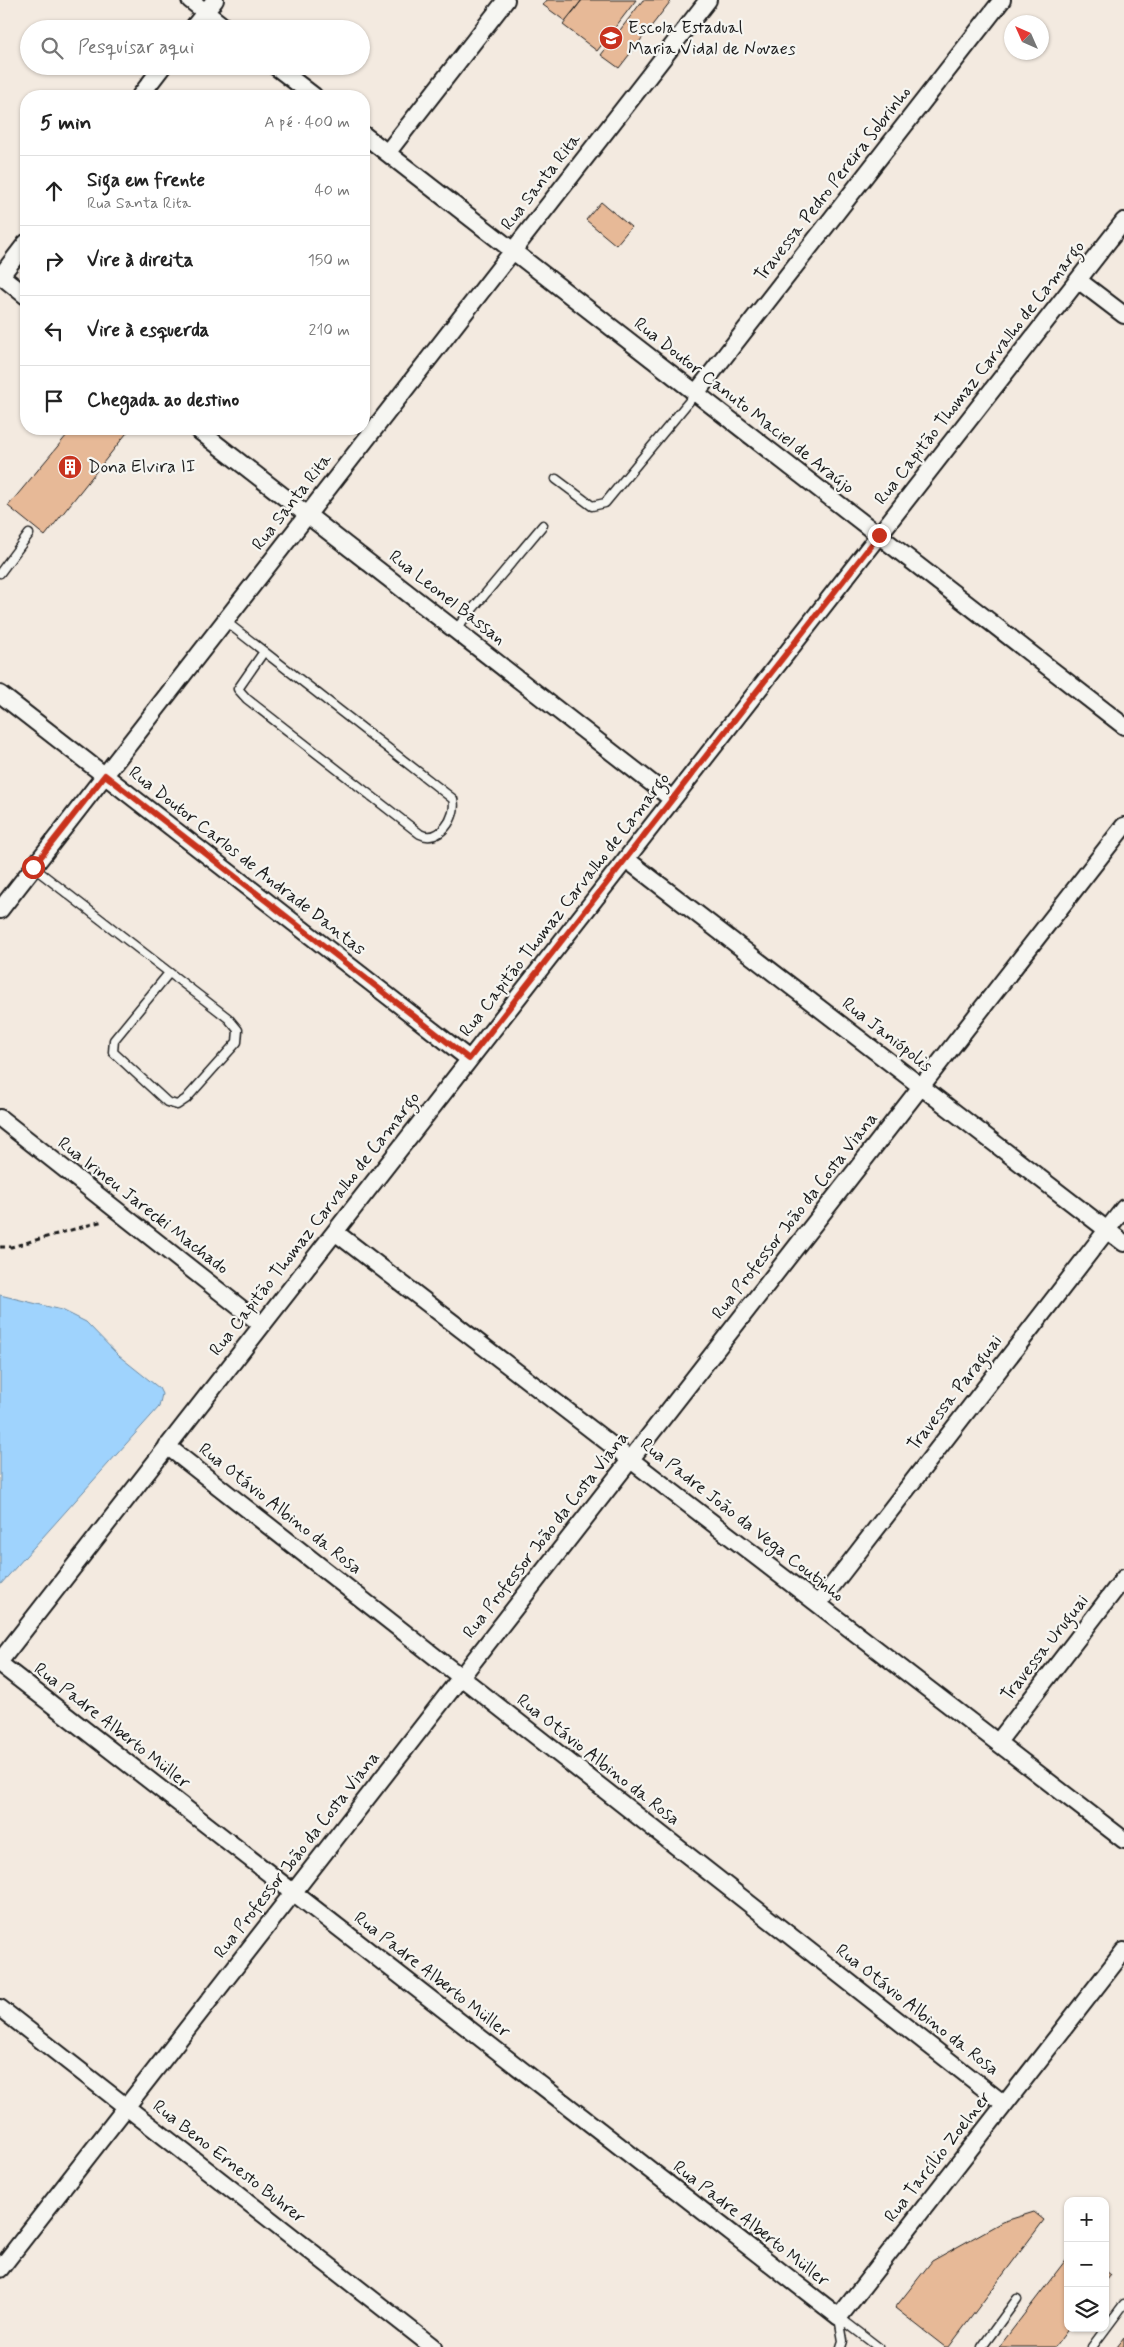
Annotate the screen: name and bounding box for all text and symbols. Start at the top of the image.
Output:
north arrow [1004,15,1049,60]
place label: Escola Estadual Maria Vidal de Novaes [628,16,796,61]
search box [20,20,370,75]
school or university icon: Escola Estadual Maria Vidal de Novaes [598,25,624,51]
icon: search [38,34,66,62]
text: Pesquisar aqui [78,35,194,60]
street label: Travessa Pedro Pereira Sobrinho [749,81,917,287]
text: 5 min [40,109,92,137]
text: A pé · 400 m [264,112,350,133]
street label: Rua Santa Rita [496,128,587,235]
text: Siga em frente [87,168,205,193]
icon: ahead [40,177,68,205]
text: 40 m [314,180,350,201]
text: Rua Santa Rita [87,193,191,214]
street label: Rua Capitão Thomaz Carvalho de Camargo [869,236,1092,511]
icon: right [40,247,68,275]
text: Vire à direita [87,248,193,273]
text: 150 m [308,250,350,271]
street label: Rua Doutor Canuto Maciel de Araújo [629,312,859,500]
icon: left [40,317,68,345]
text: Vire à esquerda [87,318,209,343]
text: 210 m [309,320,350,341]
icon: arrive [40,387,68,415]
text: Chegada ao destino [87,388,239,413]
street label: Rua Santa Rita [247,448,338,555]
building icon: Dona Elvira II [57,454,83,480]
place label: Dona Elvira II [88,455,195,479]
route end [868,524,891,547]
street label: Rua Leonel Bassan [384,545,510,651]
street label: Rua Doutor Carlos de Andrade Dantas [124,761,370,961]
street label: Rua Capitão Thomaz Carvalho de Camargo [454,768,677,1043]
route start [22,856,45,879]
street label: Rua Janiópolis [837,992,937,1078]
street label: Rua Capitão Thomaz Carvalho de Camargo [204,1087,427,1362]
street label: Rua Professor João da Costa Viana [706,1107,884,1325]
street label: Rua Irineu Jarecki Machado [53,1132,233,1280]
street label: Travessa Paraguai [902,1330,1010,1457]
street label: Rua Professor João da Costa Viana [457,1426,635,1644]
street label: Rua Padre João da Vega Coutinho [634,1433,849,1608]
street label: Rua Otávio Albino da Rosa [193,1438,367,1580]
street label: Travessa Uruguai [996,1590,1096,1708]
street label: Rua Padre Alberto Müller [29,1657,196,1795]
street label: Rua Otávio Albino da Rosa [511,1689,685,1831]
street label: Rua Professor João da Costa Viana [208,1746,386,1964]
street label: Rua Padre Alberto Müller [349,1906,516,2044]
street label: Rua Otávio Albino da Rosa [830,1939,1004,2081]
street label: Rua Tarcílio Zoelner [879,2086,997,2228]
street label: Rua Beno Ernesto Buhrer [148,2095,311,2230]
street label: Rua Padre Alberto Müller [668,2155,835,2293]
map controls [1064,2197,1109,2332]
button: + [1064,2197,1109,2242]
button: − [1064,2242,1109,2287]
button: layers [1064,2287,1109,2332]

